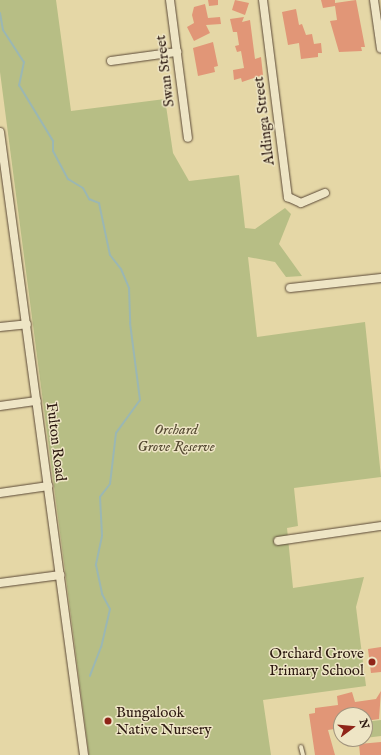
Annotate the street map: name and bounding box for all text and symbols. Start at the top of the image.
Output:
street label: Swan Street [152,34,178,108]
street label: Aldinga Street [250,76,278,166]
street label: Fulton Road [42,401,70,483]
park label: Orchard Grove Reserve [137,420,215,455]
place label: Orchard Grove Primary School [269,644,364,679]
marker: Orchard Grove Primary School [367,657,377,667]
place label: Bungalook Native Nursery [116,703,212,738]
north arrow [333,707,373,747]
marker: Bungalook Native Nursery [103,716,113,726]
text: N [356,717,372,730]

